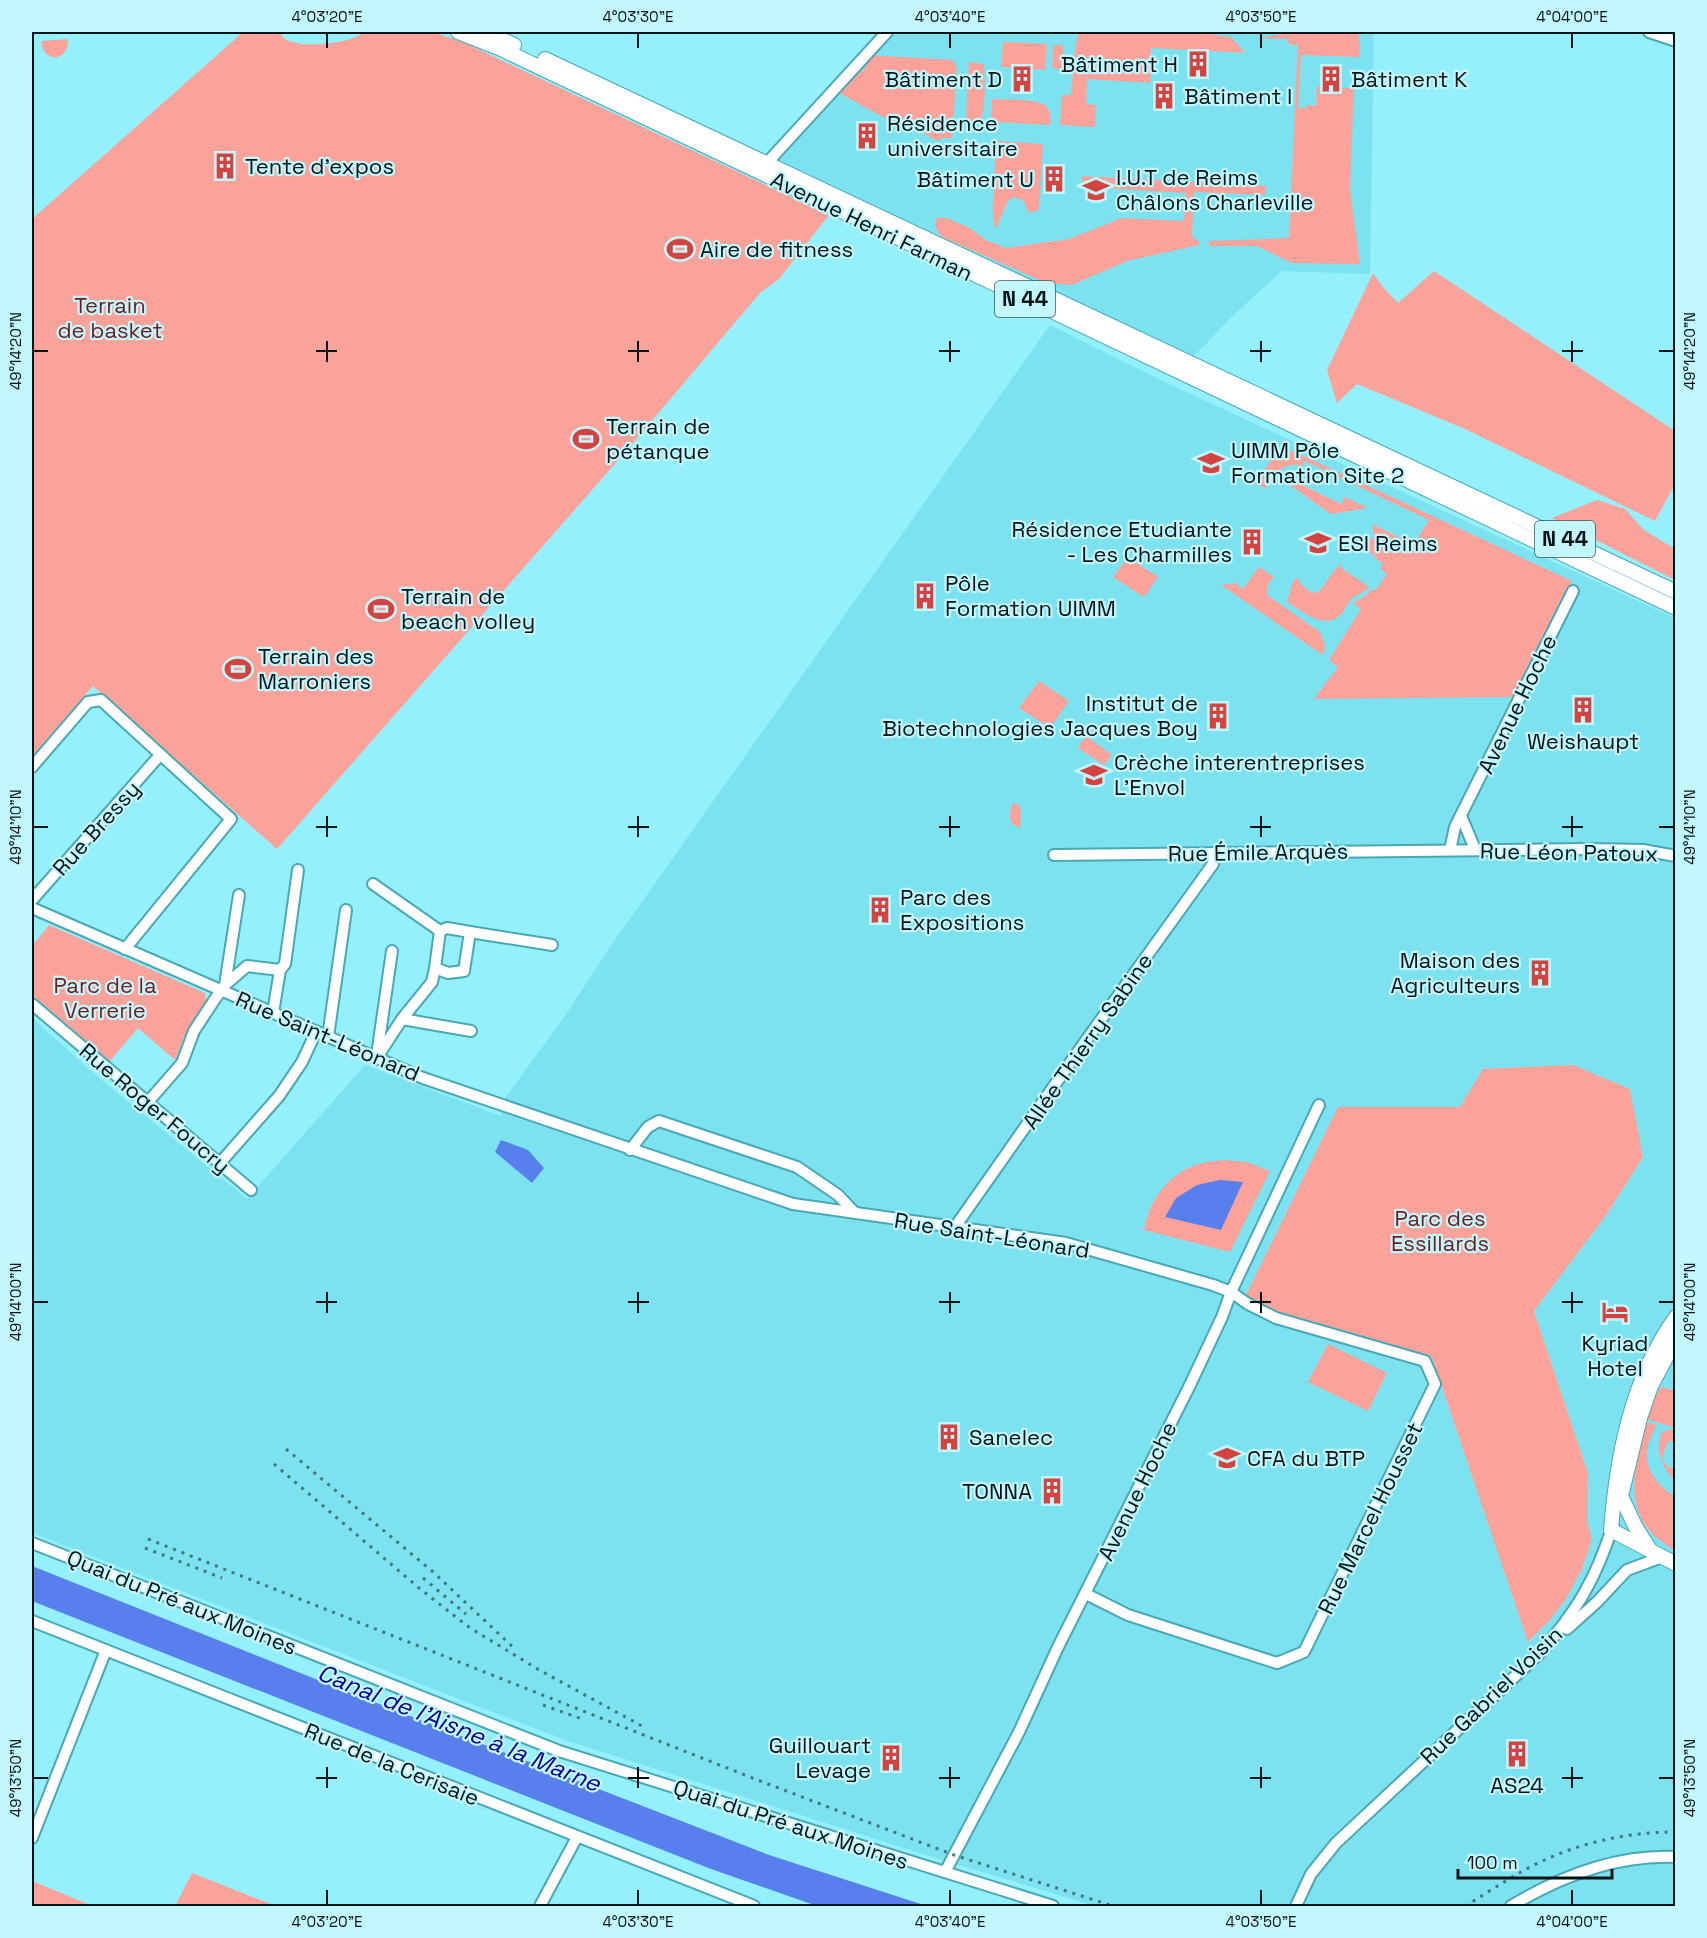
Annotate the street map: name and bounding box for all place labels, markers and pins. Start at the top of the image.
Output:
building icon: Bâtiment H [1183,49,1213,79]
place label: Bâtiment H [1061,50,1178,78]
building icon: Bâtiment D [1007,64,1037,94]
building icon: Bâtiment K [1316,64,1346,94]
place label: Bâtiment D [885,65,1002,93]
place label: Bâtiment K [1351,65,1468,93]
building icon: Bâtiment I [1149,81,1179,111]
place label: Bâtiment I [1184,82,1292,110]
place label: Résidence universitaire [887,109,1018,162]
building icon: Résidence universitaire [852,121,882,151]
building icon: Tente d'expos [210,151,240,181]
place label: Tente d'expos [245,152,394,180]
place label: I.U.T de Reims Châlons Charleville [1116,163,1314,216]
building icon: Bâtiment U [1039,164,1069,194]
place label: Bâtiment U [916,165,1034,193]
school or university icon: I.U.T de Reims Châlons Charleville [1081,175,1111,205]
sports icon: Aire de fitness [665,234,695,264]
place label: Aire de fitness [700,235,853,263]
place label: Terrain de pétanque [606,412,710,465]
sports icon: Terrain de pétanque [571,424,601,454]
place label: UIMM Pôle Formation Site 2 [1231,436,1404,489]
school or university icon: UIMM Pôle Formation Site 2 [1196,448,1226,478]
place label: Résidence Etudiante - Les Charmilles [1011,515,1232,568]
building icon: Résidence Etudiante - Les Charmilles [1237,527,1267,557]
school or university icon: ESI Reims [1303,528,1333,558]
place label: ESI Reims [1338,529,1438,557]
place label: Pôle Formation UIMM [945,569,1116,622]
building icon: Pôle Formation UIMM [910,581,940,611]
place label: Terrain de beach volley [401,582,535,635]
sports icon: Terrain de beach volley [366,594,396,624]
place label: Terrain des Marroniers [258,642,374,695]
sports icon: Terrain des Marroniers [223,654,253,684]
place label: Institut de Biotechnologies Jacques Boy [882,689,1198,742]
building icon: Weishaupt [1568,695,1598,725]
building icon: Institut de Biotechnologies Jacques Boy [1203,701,1233,731]
place label: Weishaupt [1527,727,1639,755]
place label: Crèche interentreprises L'Envol [1114,748,1365,801]
school or university icon: Crèche interentreprises L'Envol [1079,760,1109,790]
place label: Parc des Expositions [900,883,1024,936]
building icon: Parc des Expositions [865,895,895,925]
place label: Maison des Agriculteurs [1390,946,1520,999]
building icon: Maison des Agriculteurs [1525,958,1555,988]
hotel icon: Kyriad Hotel [1600,1297,1630,1327]
place label: Kyriad Hotel [1582,1329,1648,1382]
building icon: Sanelec [934,1422,964,1452]
place label: Sanelec [969,1423,1053,1451]
school or university icon: CFA du BTP [1212,1443,1242,1473]
place label: CFA du BTP [1247,1444,1365,1472]
building icon: TONNA [1037,1476,1067,1506]
place label: TONNA [962,1477,1032,1505]
place label: Guillouart Levage [769,1731,871,1784]
building icon: AS24 [1502,1739,1532,1769]
building icon: Guillouart Levage [876,1743,906,1773]
place label: AS24 [1490,1771,1544,1799]

